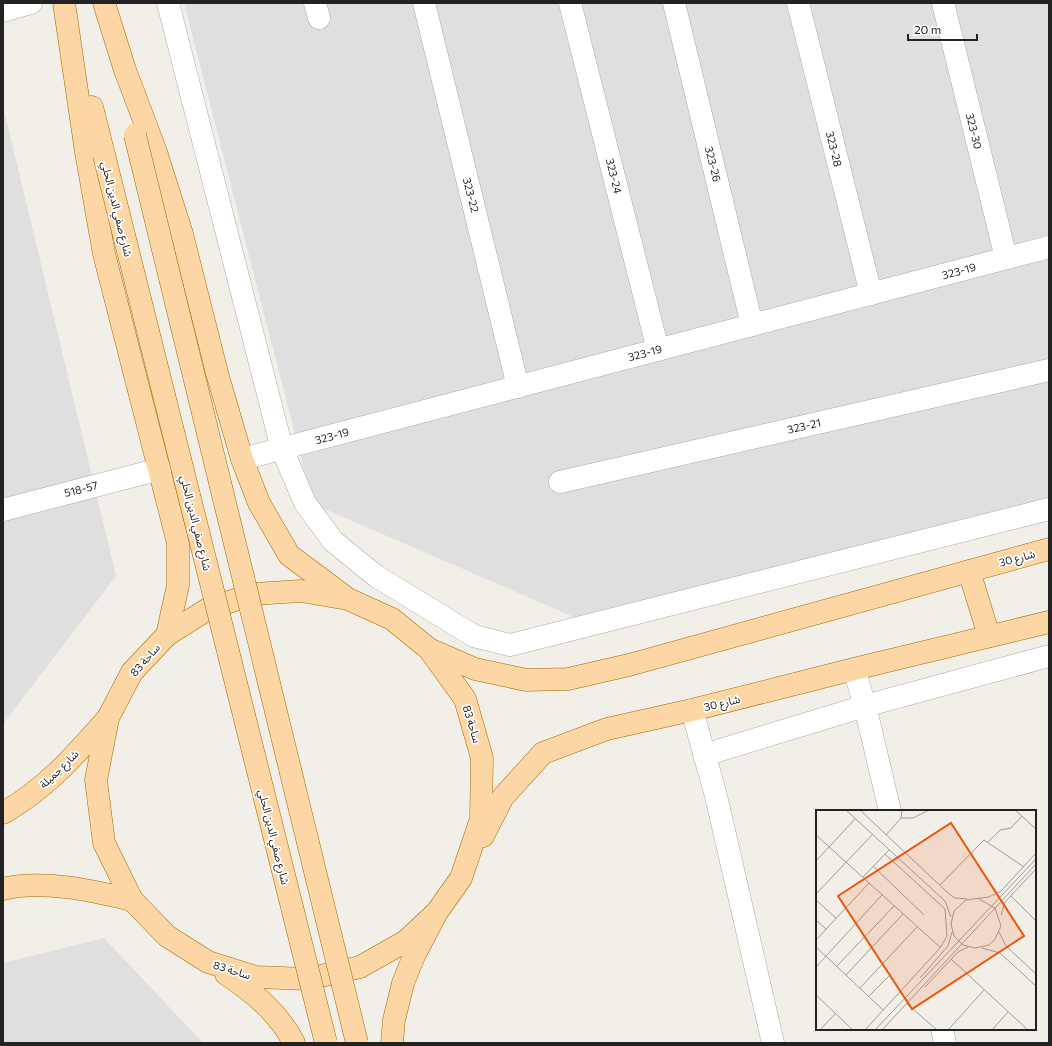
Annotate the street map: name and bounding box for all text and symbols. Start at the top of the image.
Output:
scale bar [908,16,977,42]
text: 20 m [914,22,941,36]
street label: 323-30 [964,111,985,150]
street label: 323-28 [824,130,845,168]
street label: 323-26 [703,145,724,183]
street label: 323-24 [604,157,625,195]
street label: شارع صفي الدين الحلي [96,160,136,259]
street label: 323-22 [461,176,482,214]
street label: 323-19 [940,260,978,281]
street label: 323-19 [626,342,664,363]
street label: 323-21 [786,415,822,436]
street label: 323-19 [313,425,351,446]
street label: شارع صفي الدين الحلي [175,474,215,573]
street label: 518-57 [63,478,99,499]
street label: شارع 30 [997,546,1037,571]
street label: ساحة 83 [127,641,162,679]
street label: شارع 30 [702,692,742,715]
street label: ساحة 83 [461,703,484,745]
street label: شارع جميلة [36,747,82,792]
street label: شارع صفي الدين الحلي [253,788,293,887]
inset map [816,810,1036,1030]
street label: ساحة 83 [212,958,253,982]

